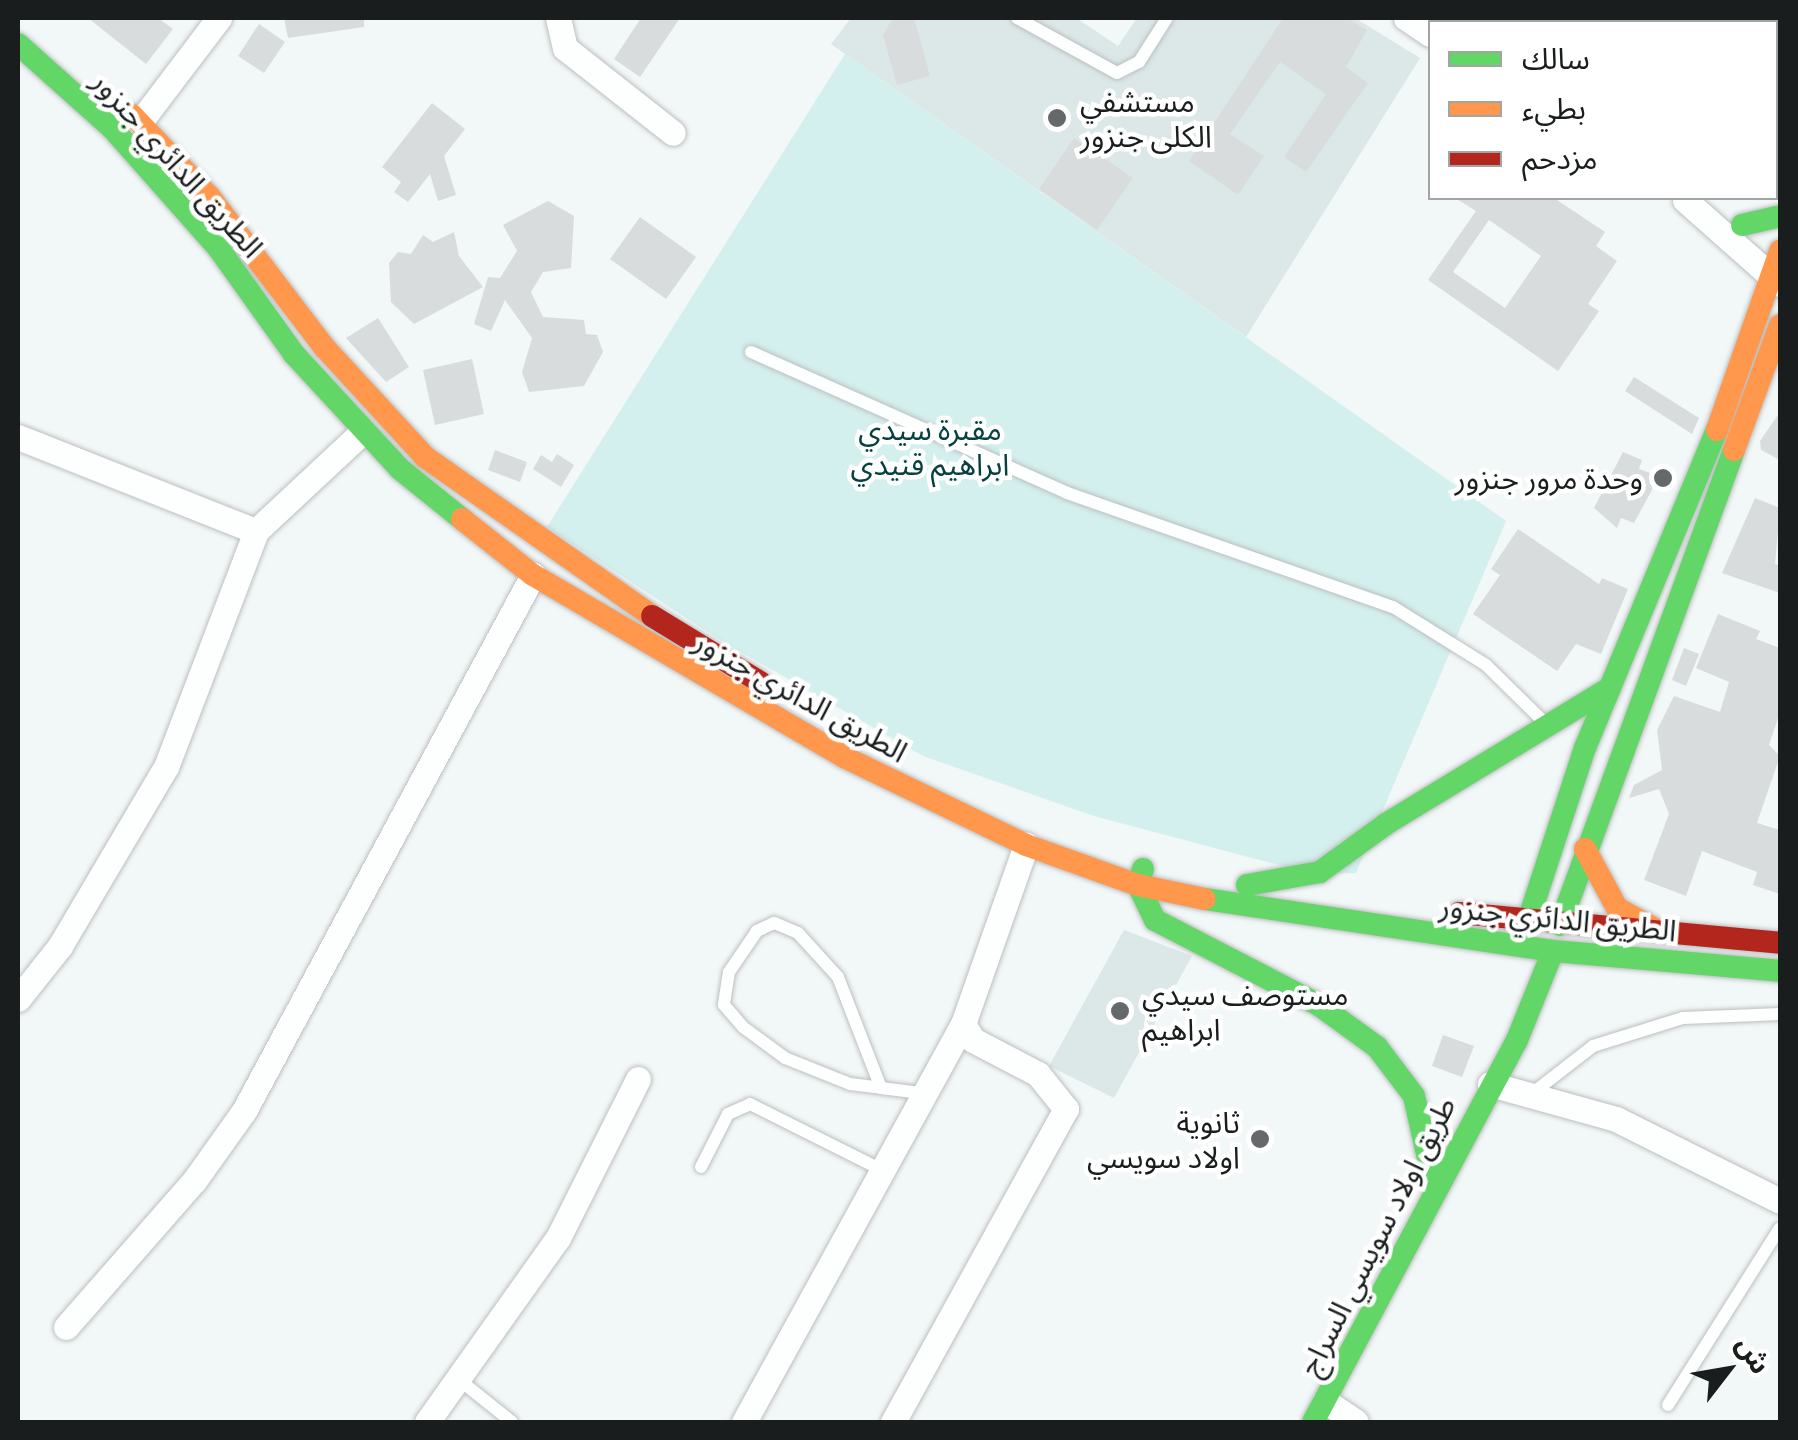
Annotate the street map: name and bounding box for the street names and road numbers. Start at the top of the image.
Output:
street label: الطريق الدائري جنزور [85,63,271,265]
street label: الطريق الدائري جنزور [688,623,914,769]
street label: الطريق الدائري جنزور [1438,888,1678,948]
street label: طريق اولاد سويسي السراج [1291,1091,1463,1381]

